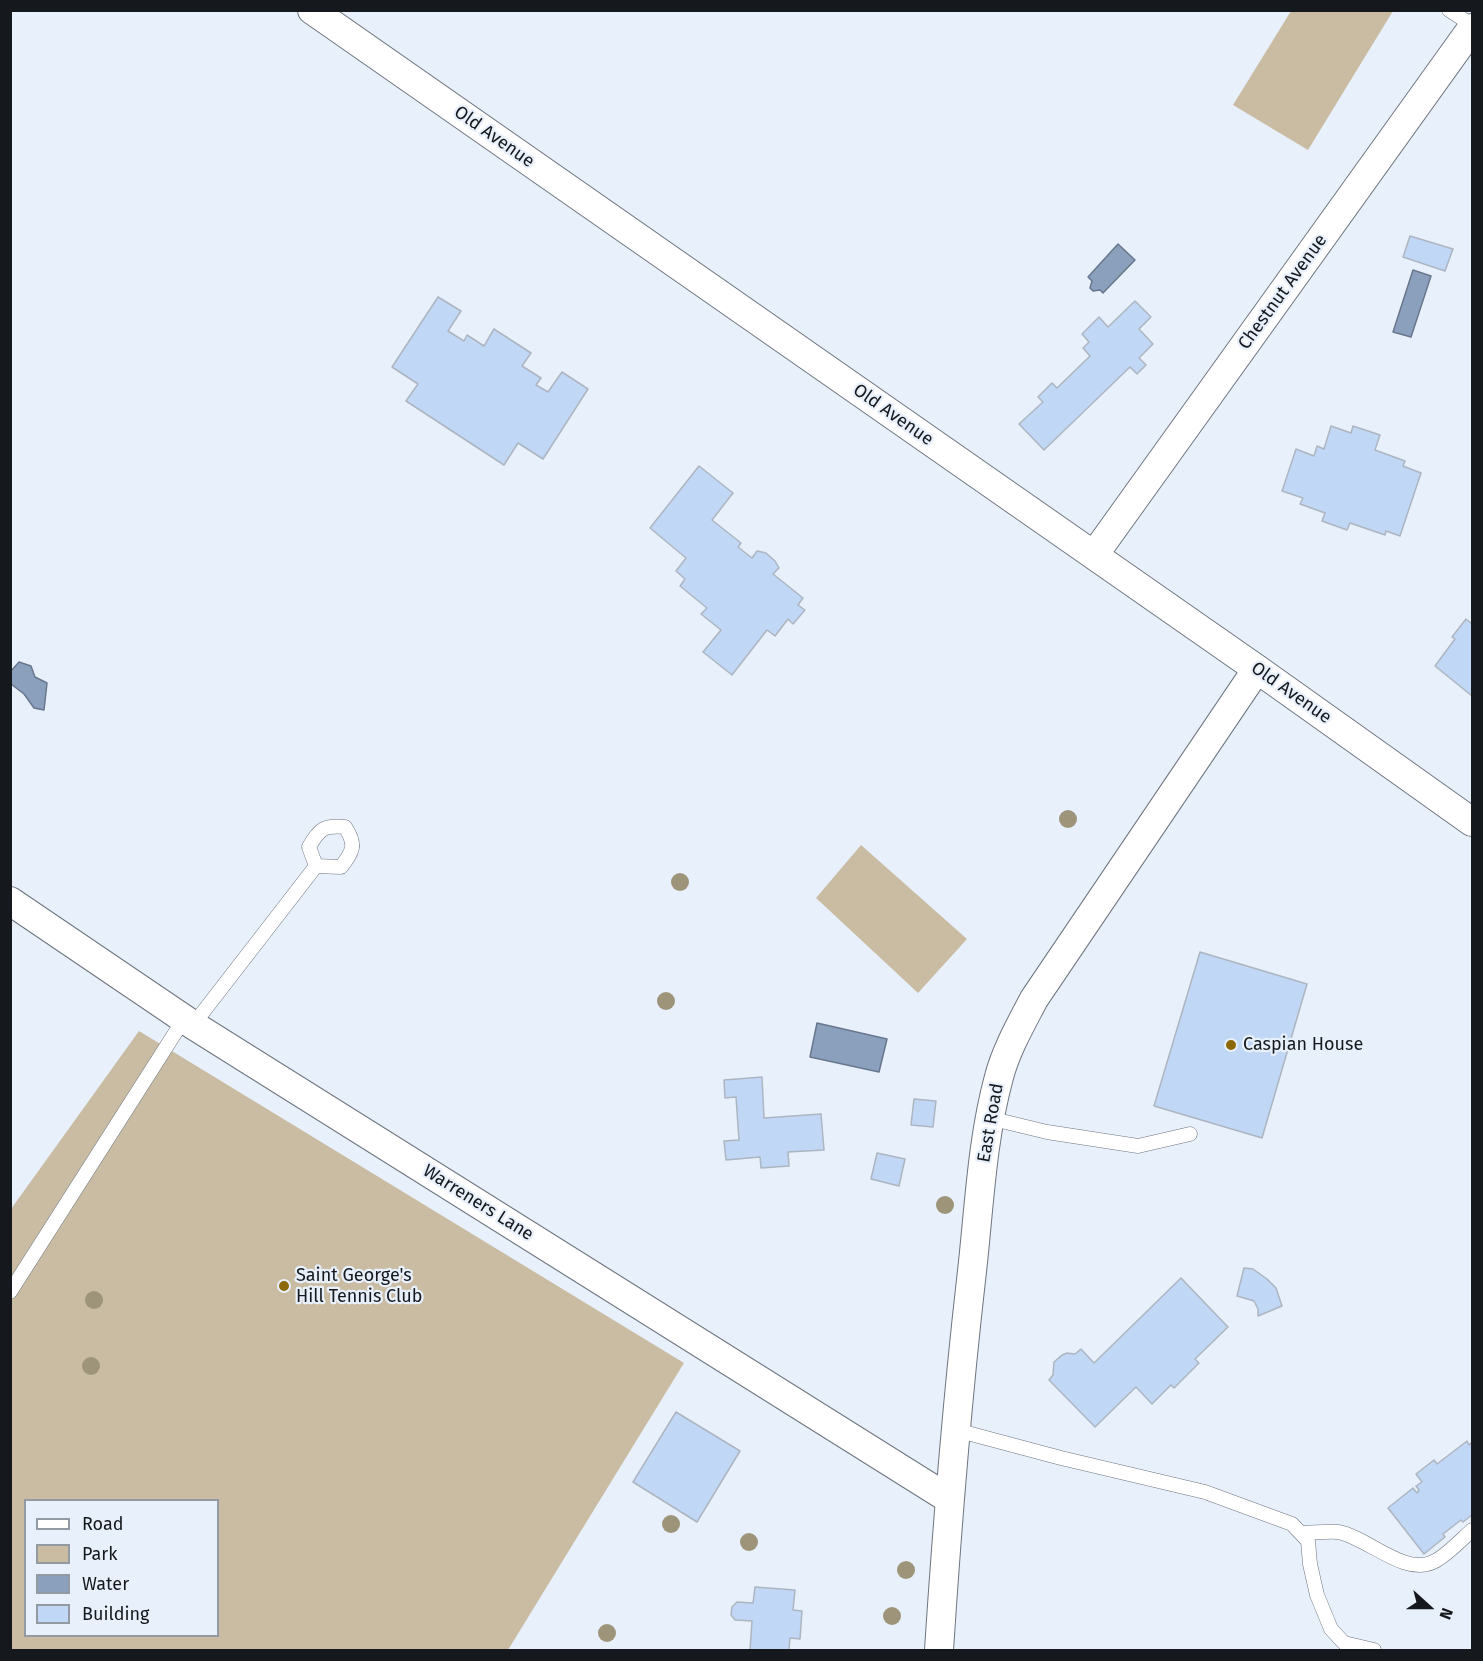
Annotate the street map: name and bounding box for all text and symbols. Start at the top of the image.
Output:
street label: Old Avenue [450,102,538,172]
street label: Chestnut Avenue [1234,230,1332,354]
street label: Old Avenue [849,380,937,450]
street label: Old Avenue [1247,658,1335,728]
place label: Caspian House [1243,1034,1363,1056]
marker: Caspian House [1224,1038,1238,1052]
street label: East Road [973,1082,1009,1164]
street label: Warreners Lane [419,1160,537,1246]
place label: Saint George's Hill Tennis Club [296,1265,422,1308]
marker: Saint George's Hill Tennis Club [277,1279,291,1293]
legend [24,1499,219,1637]
text: Road [82,1513,124,1535]
text: Park [82,1543,117,1565]
text: Water [82,1573,129,1595]
north arrow [1399,1577,1459,1637]
text: Building [82,1603,149,1625]
text: N [1436,1605,1457,1622]

